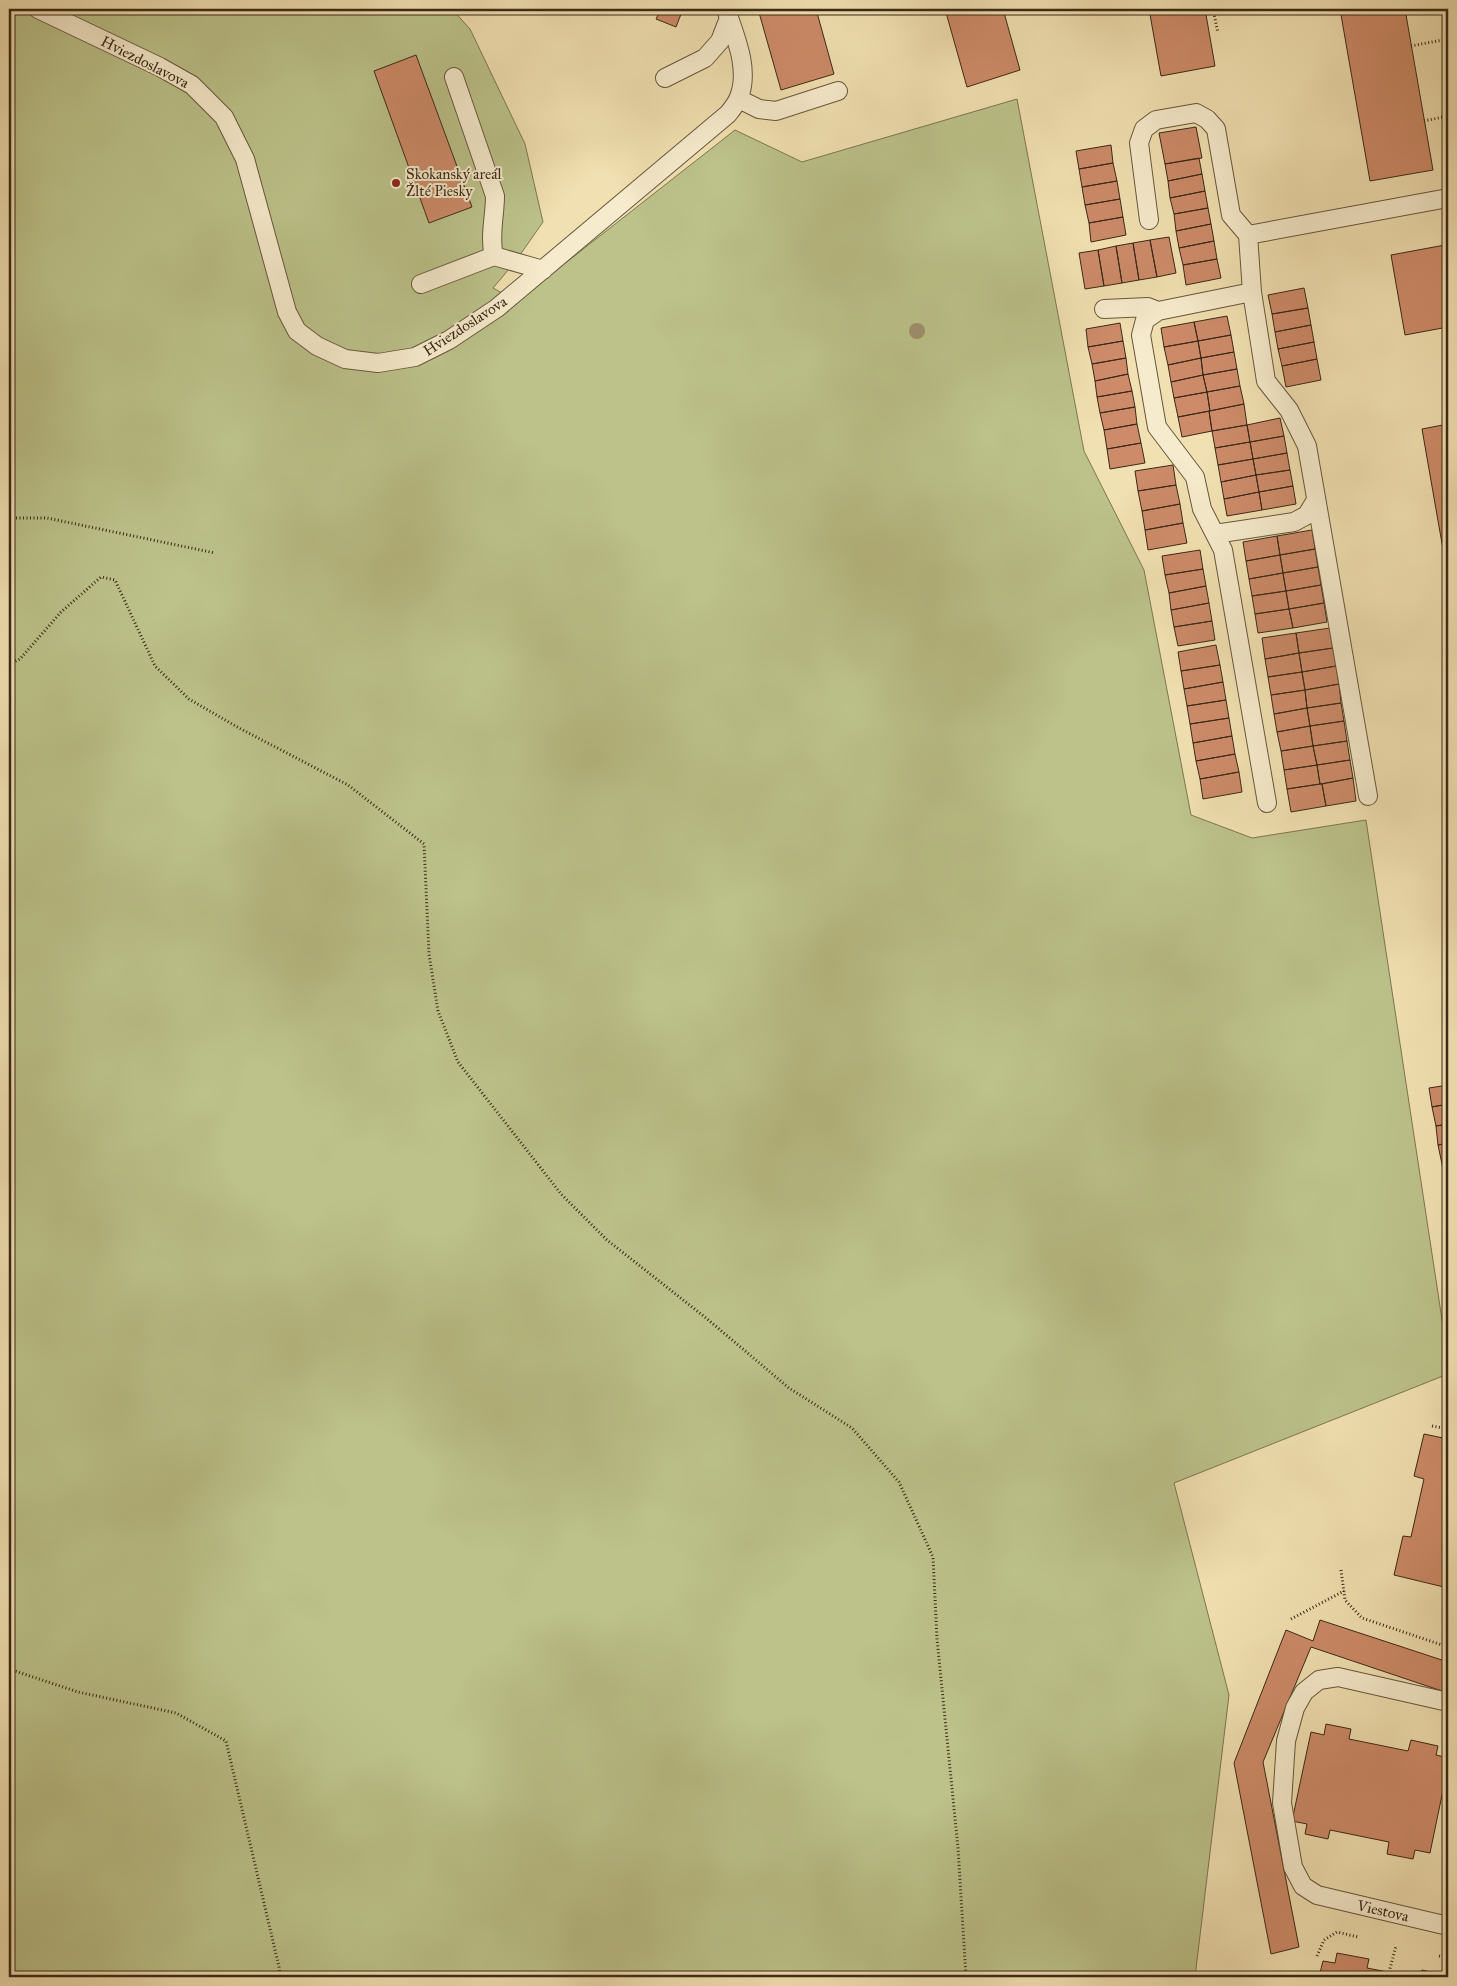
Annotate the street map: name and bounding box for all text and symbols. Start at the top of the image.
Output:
street label: Hviezdoslavova [98,32,193,92]
place label: Skokanský areál Žlté Piesky [406,165,503,200]
marker: Skokanský areál Žlté Piesky [390,177,402,189]
street label: Hviezdoslavova [420,292,511,360]
street label: Viestova [1354,1896,1411,1926]

